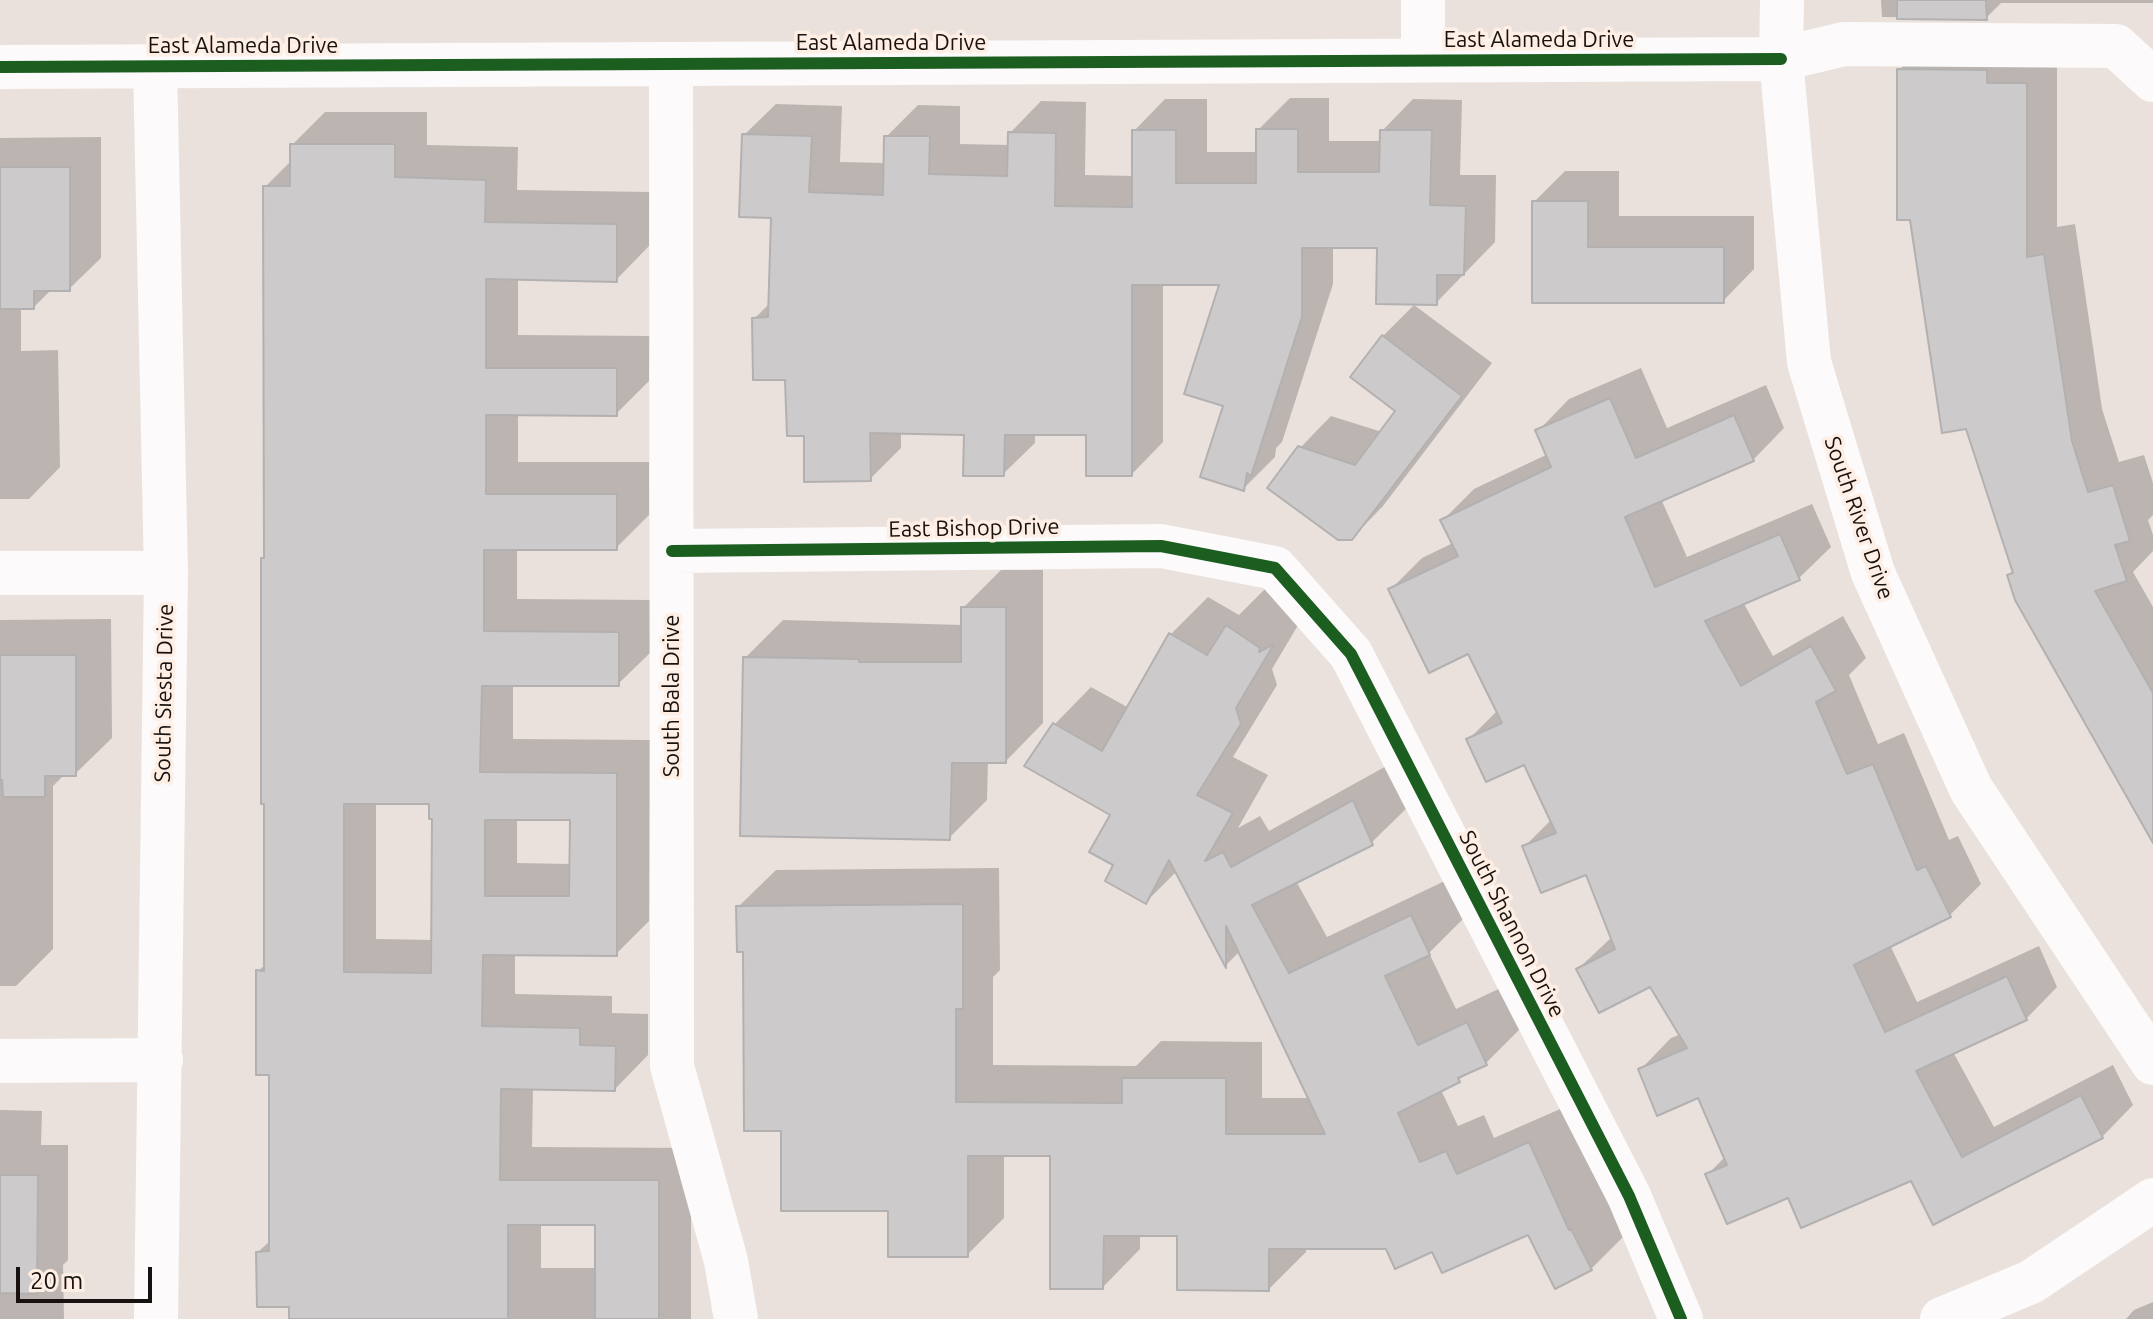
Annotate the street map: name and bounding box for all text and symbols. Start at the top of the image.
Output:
street label: East Alameda Drive [1444,27,1634,53]
street label: East Alameda Drive [796,30,986,56]
street label: East Alameda Drive [148,33,338,59]
street label: South River Drive [1819,433,1899,603]
street label: East Bishop Drive [888,513,1060,543]
street label: South Siesta Drive [149,603,179,783]
street label: South Bala Drive [659,615,685,777]
street label: South Shannon Drive [1453,826,1571,1022]
scale bar [20,1251,156,1301]
text: 20 m [30,1267,83,1294]

